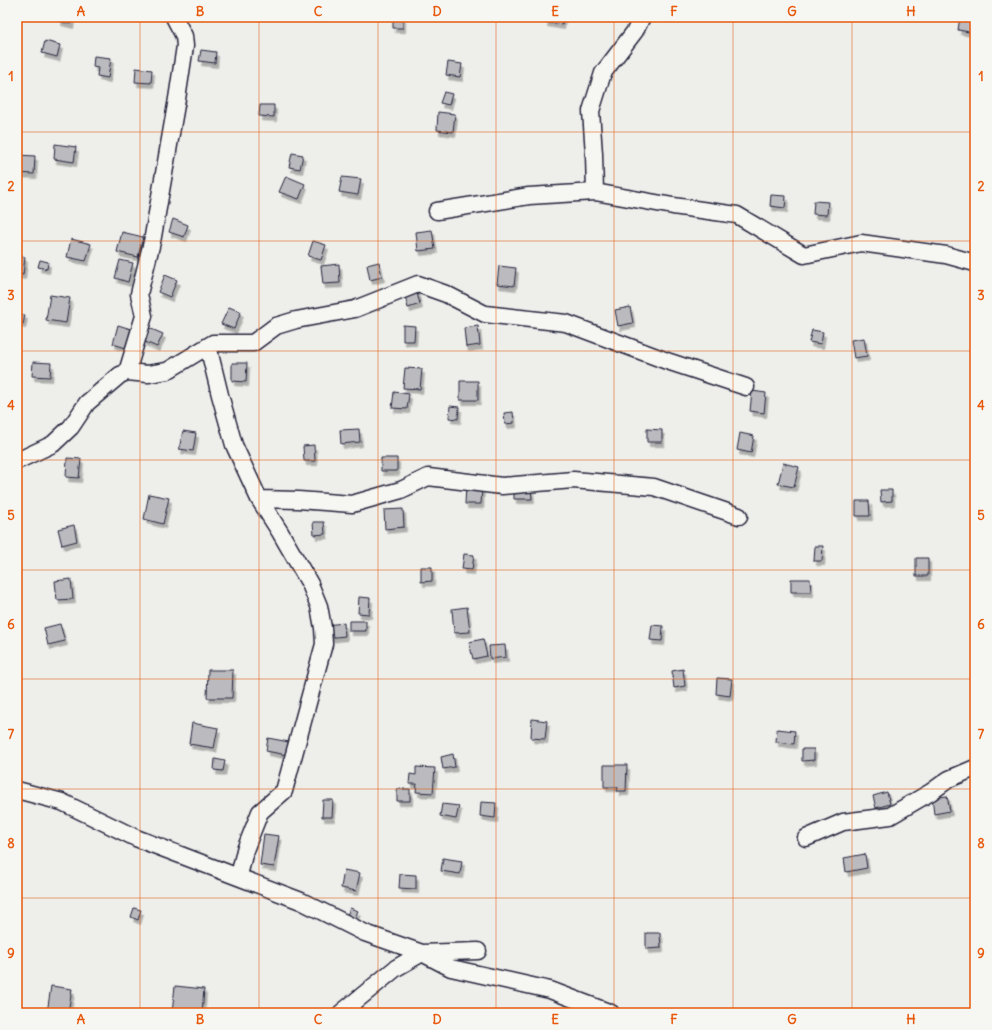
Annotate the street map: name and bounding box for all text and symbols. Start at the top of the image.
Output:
text: A [77,3,86,20]
text: B [196,3,205,20]
text: C [314,3,323,20]
text: D [432,3,442,20]
text: E [551,3,559,20]
text: F [670,3,678,20]
text: G [787,3,797,20]
text: H [906,3,916,20]
text: 1 [8,68,14,85]
text: 1 [978,68,984,85]
text: 2 [7,178,15,195]
text: 2 [977,178,985,195]
text: 3 [7,287,15,304]
text: 3 [977,287,985,304]
text: 4 [7,397,15,414]
text: 4 [977,397,985,414]
text: 5 [7,507,15,524]
text: 5 [977,507,985,524]
text: 6 [7,616,15,633]
text: 6 [977,616,985,633]
text: 7 [8,726,15,743]
text: 7 [978,726,985,743]
text: 8 [7,835,15,852]
text: 8 [977,835,985,852]
text: 9 [7,945,15,962]
text: 9 [977,945,985,962]
text: A [77,1011,86,1028]
text: B [196,1011,205,1028]
text: C [314,1011,323,1028]
text: D [432,1011,442,1028]
text: E [551,1011,559,1028]
text: F [670,1011,678,1028]
text: G [787,1011,797,1028]
text: H [906,1011,916,1028]

